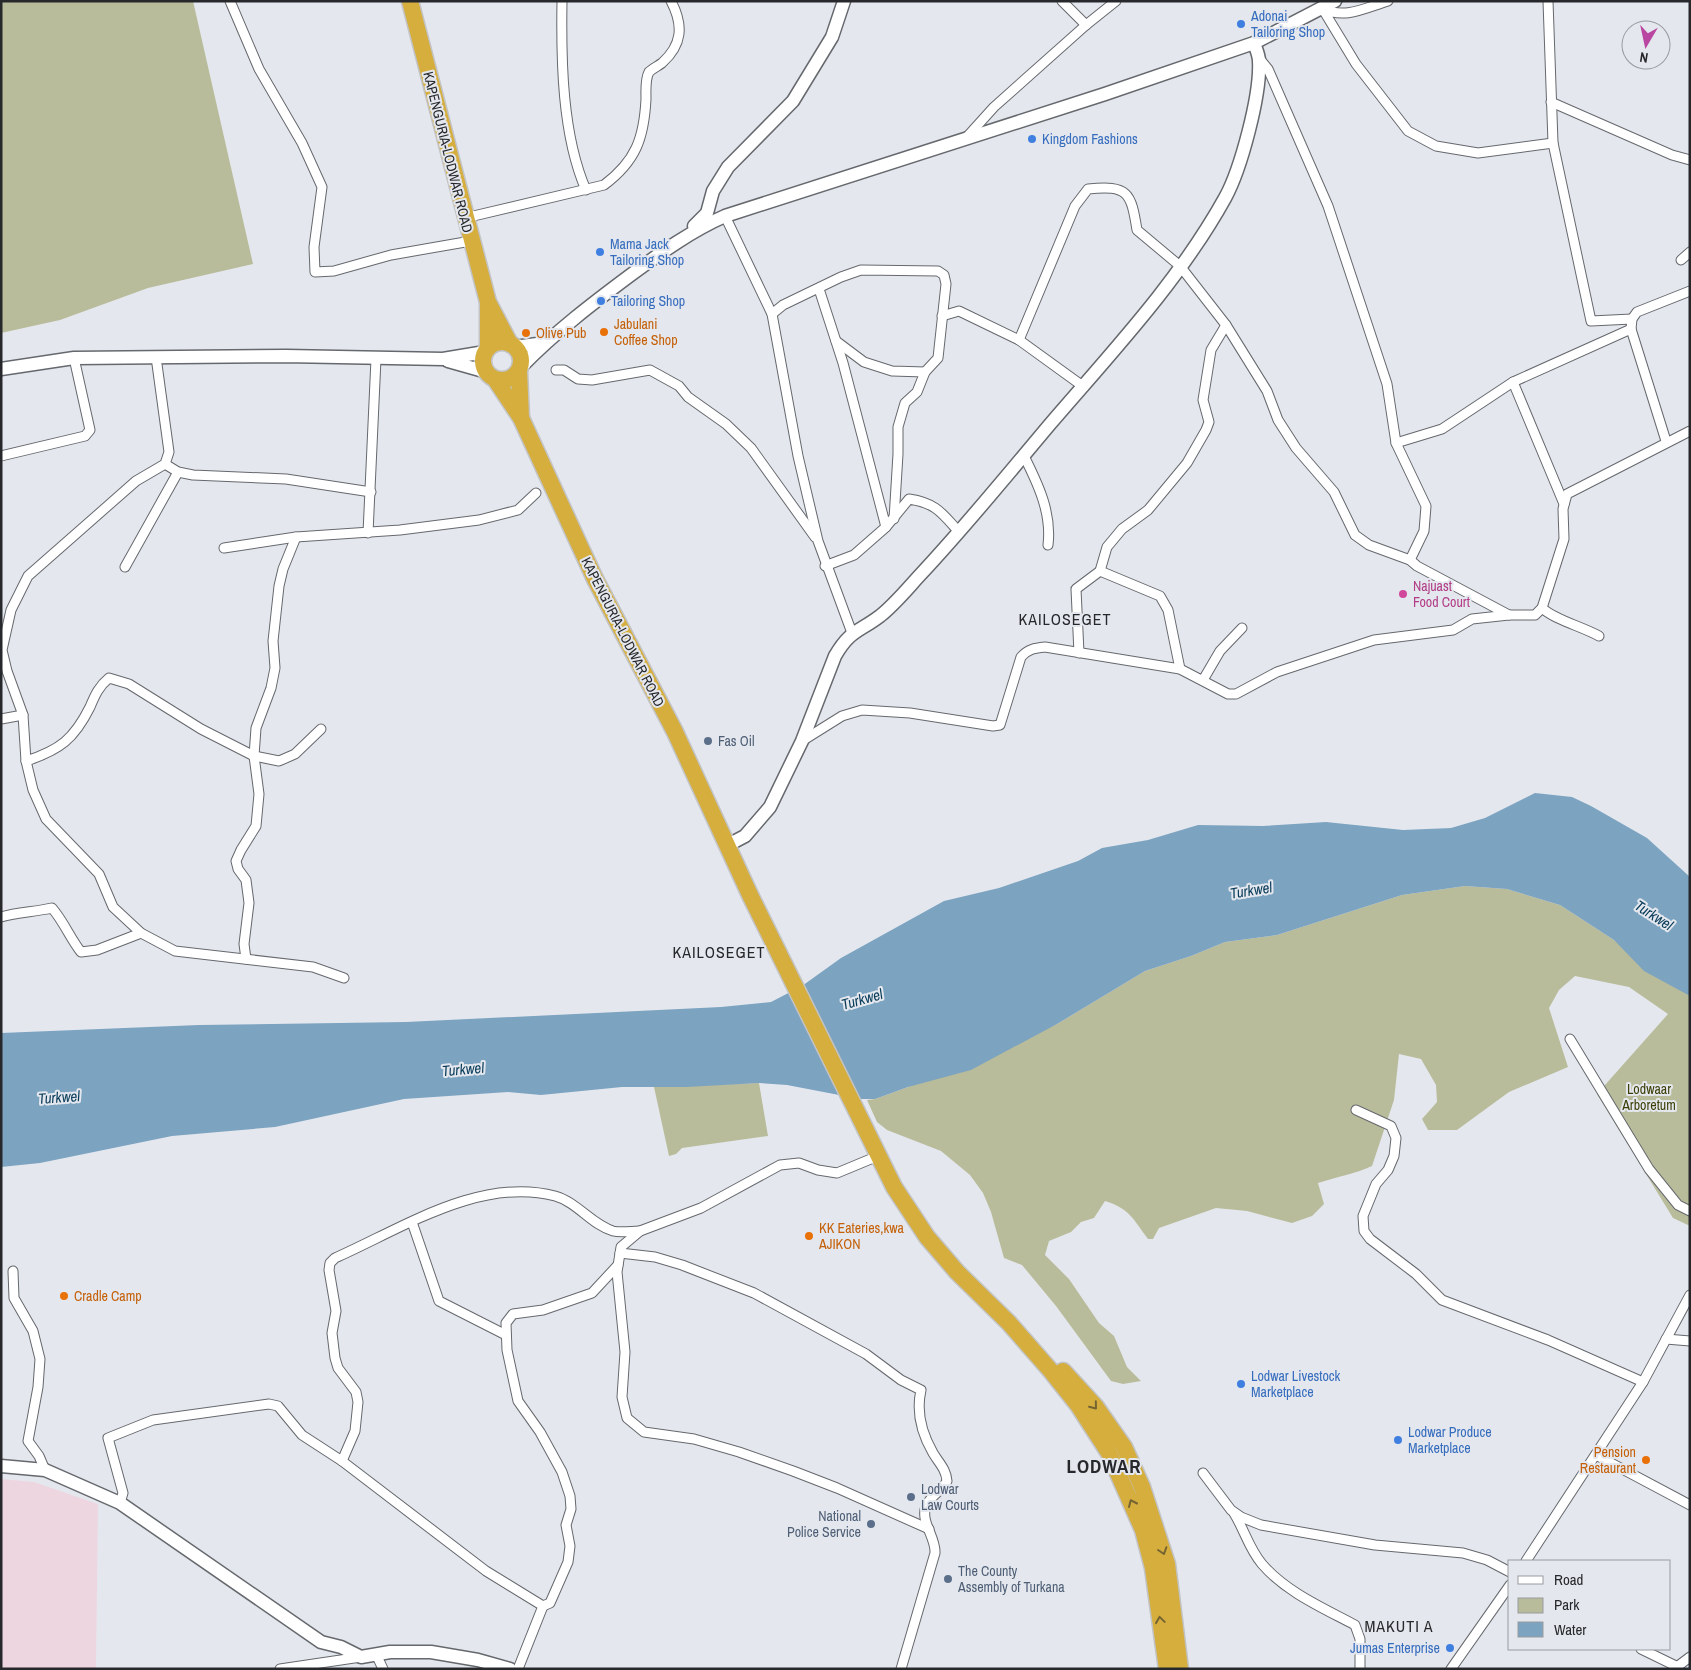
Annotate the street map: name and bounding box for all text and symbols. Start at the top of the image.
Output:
place label: Adonai Tailoring Shop [1250,7,1325,41]
marker: Adonai Tailoring Shop [1235,18,1247,30]
north arrow [1621,20,1671,70]
text: N [1638,48,1649,67]
street label: KAPENGURIA-LODWAR ROAD [419,70,477,234]
place label: Kingdom Fashions [1042,130,1138,148]
marker: Kingdom Fashions [1026,133,1038,145]
place label: Mama Jack Tailoring Shop [610,235,684,269]
marker: Mama Jack Tailoring Shop [594,246,606,258]
place label: Tailoring Shop [611,292,685,310]
marker: Tailoring Shop [595,295,607,307]
place label: Jabulani Coffee Shop [614,315,678,349]
place label: Olive Pub [536,324,586,342]
marker: Jabulani Coffee Shop [598,326,610,338]
marker: Olive Pub [520,327,532,339]
street label: KAPENGURIA-LODWAR ROAD [577,554,669,710]
place label: Najuast Food Court [1413,577,1470,611]
marker: Najuast Food Court [1397,588,1409,600]
district label: KAILOSEGET [1018,608,1112,630]
place label: Fas Oil [718,732,754,750]
marker: Fas Oil [702,735,714,747]
water label: Turkwel [1229,876,1274,904]
water label: Turkwel [1631,895,1678,935]
district label: KAILOSEGET [672,941,766,963]
water label: Turkwel [839,983,885,1015]
water label: Turkwel [441,1057,485,1081]
park label: Lodwaar Arboretum [1621,1080,1676,1114]
water label: Turkwel [37,1085,81,1109]
place label: KK Eateries,kwa AJIKON [818,1219,904,1253]
marker: KK Eateries,kwa AJIKON [803,1230,815,1242]
place label: Cradle Camp [74,1287,142,1305]
marker: Cradle Camp [58,1290,70,1302]
place label: Lodwar Livestock Marketplace [1251,1367,1341,1401]
marker: Lodwar Livestock Marketplace [1235,1378,1247,1390]
one-way arrow [1089,1400,1098,1409]
place label: Lodwar Produce Marketplace [1408,1423,1492,1457]
marker: Lodwar Produce Marketplace [1392,1434,1404,1446]
place label: Pension Restaurant [1580,1443,1636,1477]
district label: LODWAR [1066,1453,1142,1479]
marker: Pension Restaurant [1640,1454,1652,1466]
place label: Lodwar Law Courts [921,1480,979,1514]
marker: Lodwar Law Courts [905,1491,917,1503]
one-way arrow [1127,1499,1138,1508]
place label: National Police Service [787,1507,861,1541]
marker: National Police Service [865,1518,877,1530]
one-way arrow [1157,1547,1167,1555]
legend [1508,1560,1671,1650]
place label: The County Assembly of Turkana [957,1562,1065,1596]
text: Road [1554,1569,1583,1590]
marker: The County Assembly of Turkana [942,1573,954,1585]
text: Park [1554,1594,1580,1615]
district label: MAKUTI A [1364,1615,1434,1637]
one-way arrow [1155,1616,1166,1624]
text: Water [1554,1619,1586,1640]
place label: Jumas Enterprise [1350,1639,1440,1657]
marker: Jumas Enterprise [1444,1642,1456,1654]

